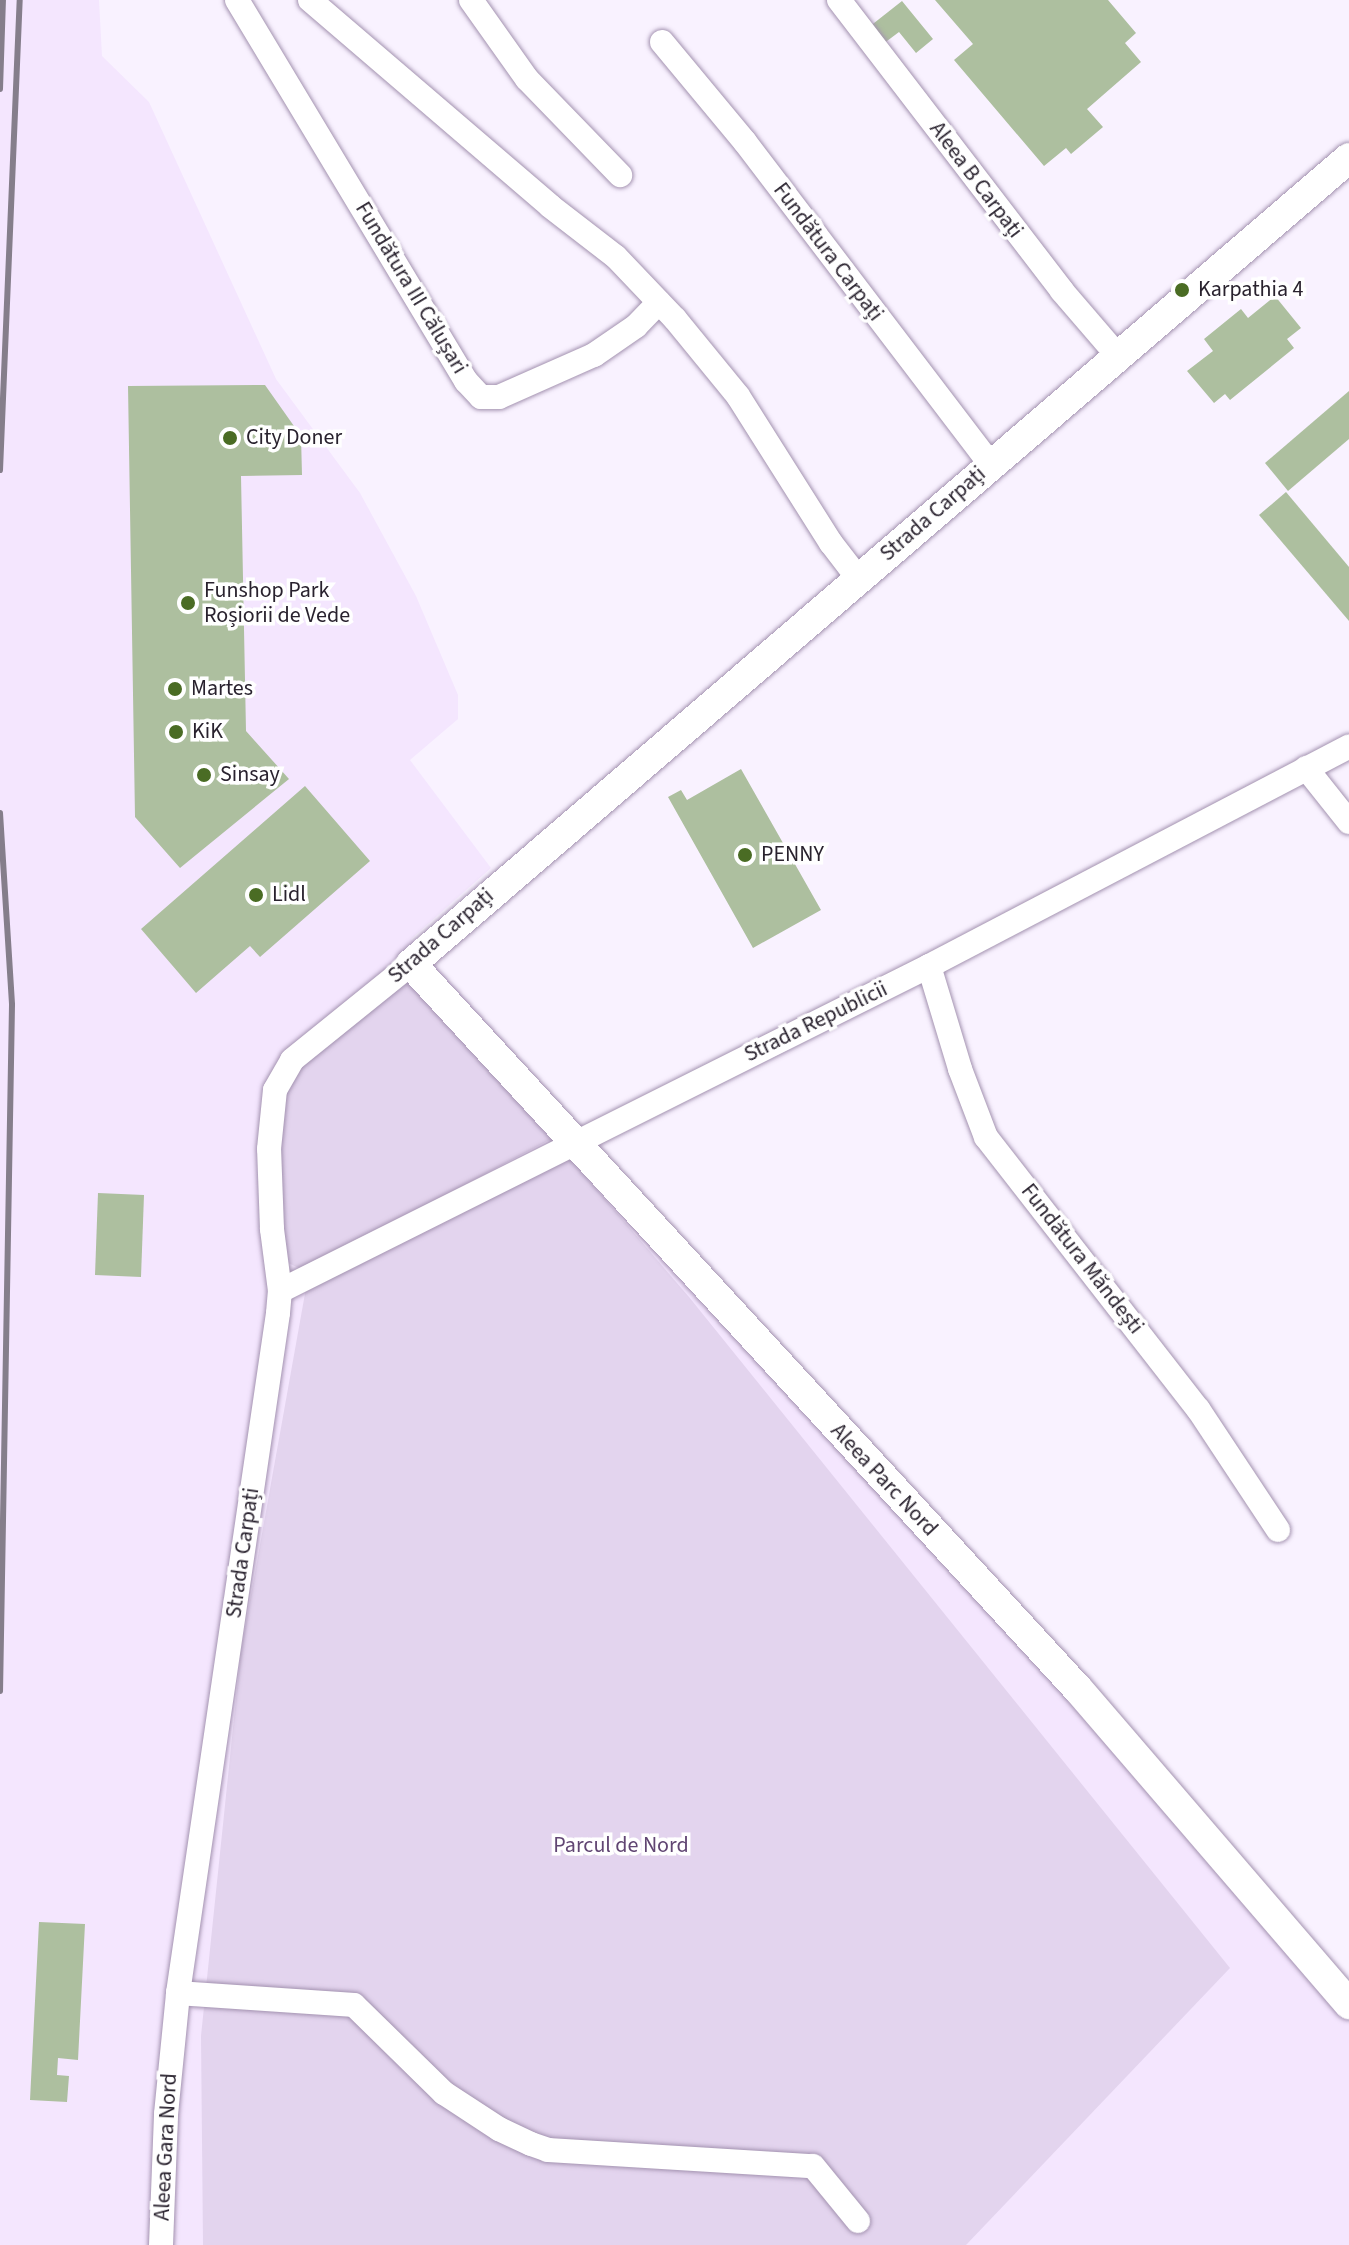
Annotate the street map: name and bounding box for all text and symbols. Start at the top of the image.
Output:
street label: Aleea B Carpați [924,117,1028,243]
street label: Fundătura Carpați [767,178,889,326]
street label: Fundătura III Călușari [349,197,473,379]
place label: Karpathia 4 [1198,277,1303,303]
marker: Karpathia 4 [1173,281,1191,299]
place label: City Doner [246,425,342,451]
marker: City Doner [221,429,239,447]
street label: Strada Carpați [875,461,991,567]
place label: Funshop Park Roșiorii de Vede [204,577,350,628]
marker: Funshop Park Roșiorii de Vede [179,594,197,612]
place label: Martes [191,676,253,702]
marker: Martes [166,680,184,698]
place label: KiK [192,719,223,745]
marker: KiK [167,723,185,741]
place label: Sinsay [220,762,280,788]
marker: Sinsay [195,766,213,784]
place label: PENNY [761,842,824,868]
marker: PENNY [736,846,754,864]
place label: Lidl [272,882,306,908]
street label: Strada Carpați [383,883,499,989]
marker: Lidl [247,886,265,904]
street label: Strada Republicii [740,976,892,1068]
street label: Fundătura Măndești [1015,1179,1149,1339]
street label: Aleea Parc Nord [825,1418,943,1542]
street label: Strada Carpați [221,1486,265,1620]
park label: Parcul de Nord [553,1833,689,1859]
street label: Aleea Gara Nord [149,2073,183,2221]

